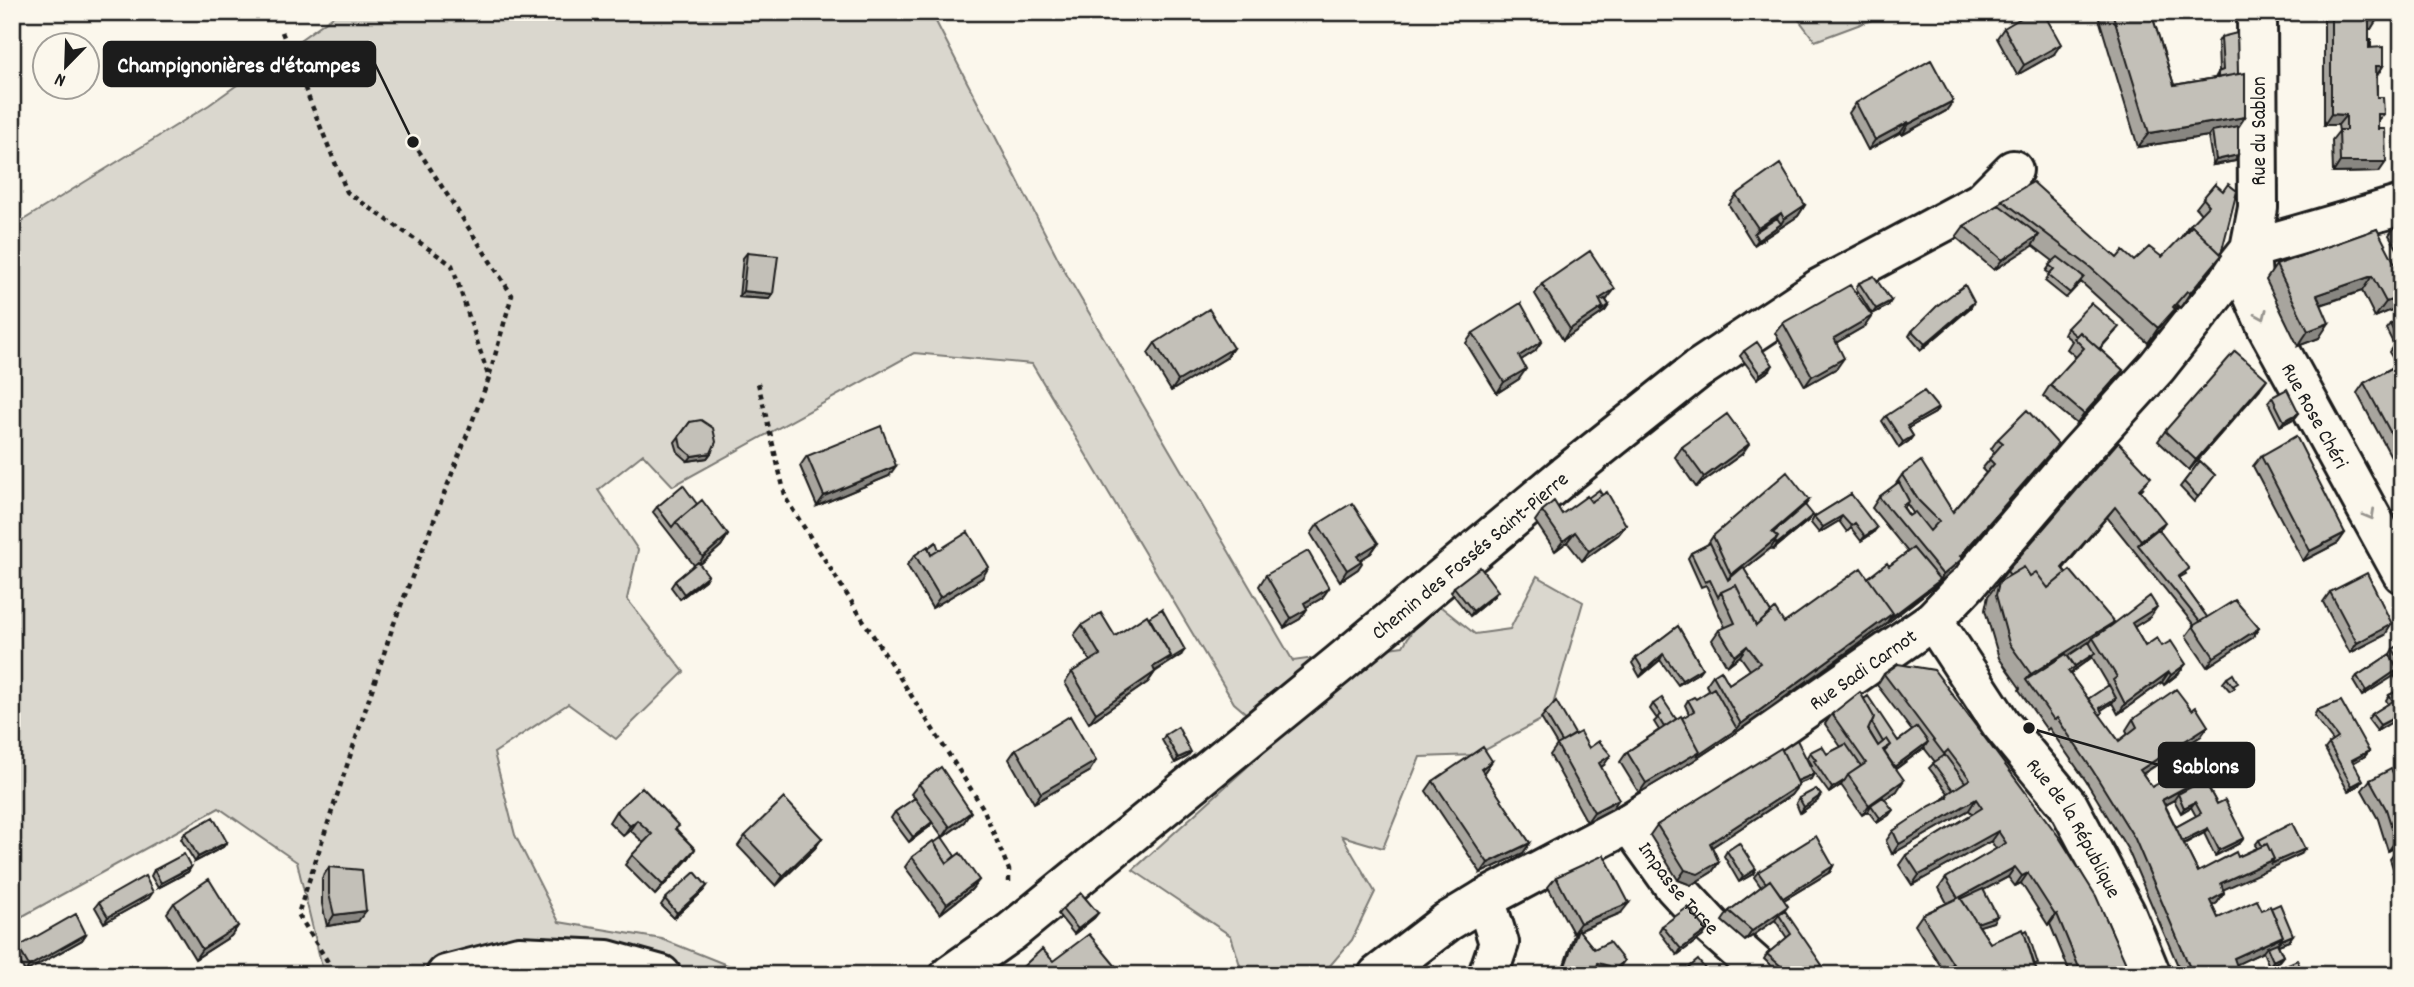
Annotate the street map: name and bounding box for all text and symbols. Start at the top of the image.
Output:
north arrow [32,32,102,102]
callout: Champignonières d'étampes [104,42,375,86]
text: Champignonières d'étampes [117,51,361,84]
text: N [51,64,70,93]
street label: Rue du Sablon [2246,76,2276,186]
one-way arrow [2254,308,2268,320]
street label: Rue Rose Chéri [2272,358,2354,475]
street label: Chemin des Fossés Saint-Pierre [1366,466,1576,649]
one-way arrow [2362,508,2375,520]
street label: Rue Sadi Carnot [1804,623,1925,720]
callout: Sablons [2159,743,2254,787]
text: Sablons [2173,752,2240,785]
street label: Rue de la République [2017,753,2127,904]
street label: Impasse Torse [1629,836,1725,943]

